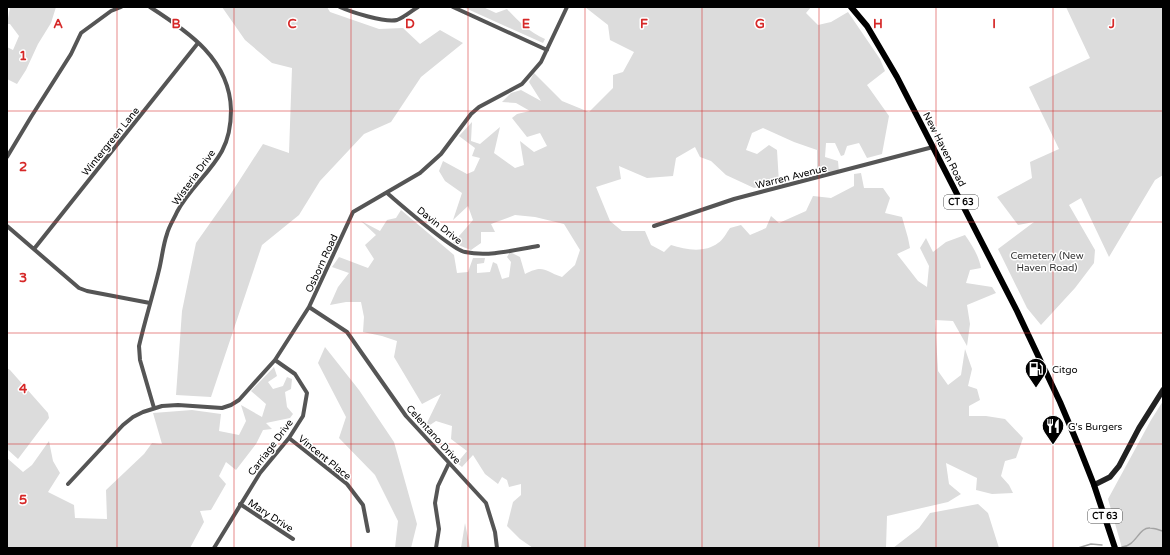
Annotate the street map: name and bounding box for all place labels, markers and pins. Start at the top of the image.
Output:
fuel station icon: Citgo [1023,356,1049,389]
place label: Citgo [1052,364,1078,376]
restaurant icon: G's Burgers [1040,413,1066,446]
place label: G's Burgers [1068,421,1123,433]

